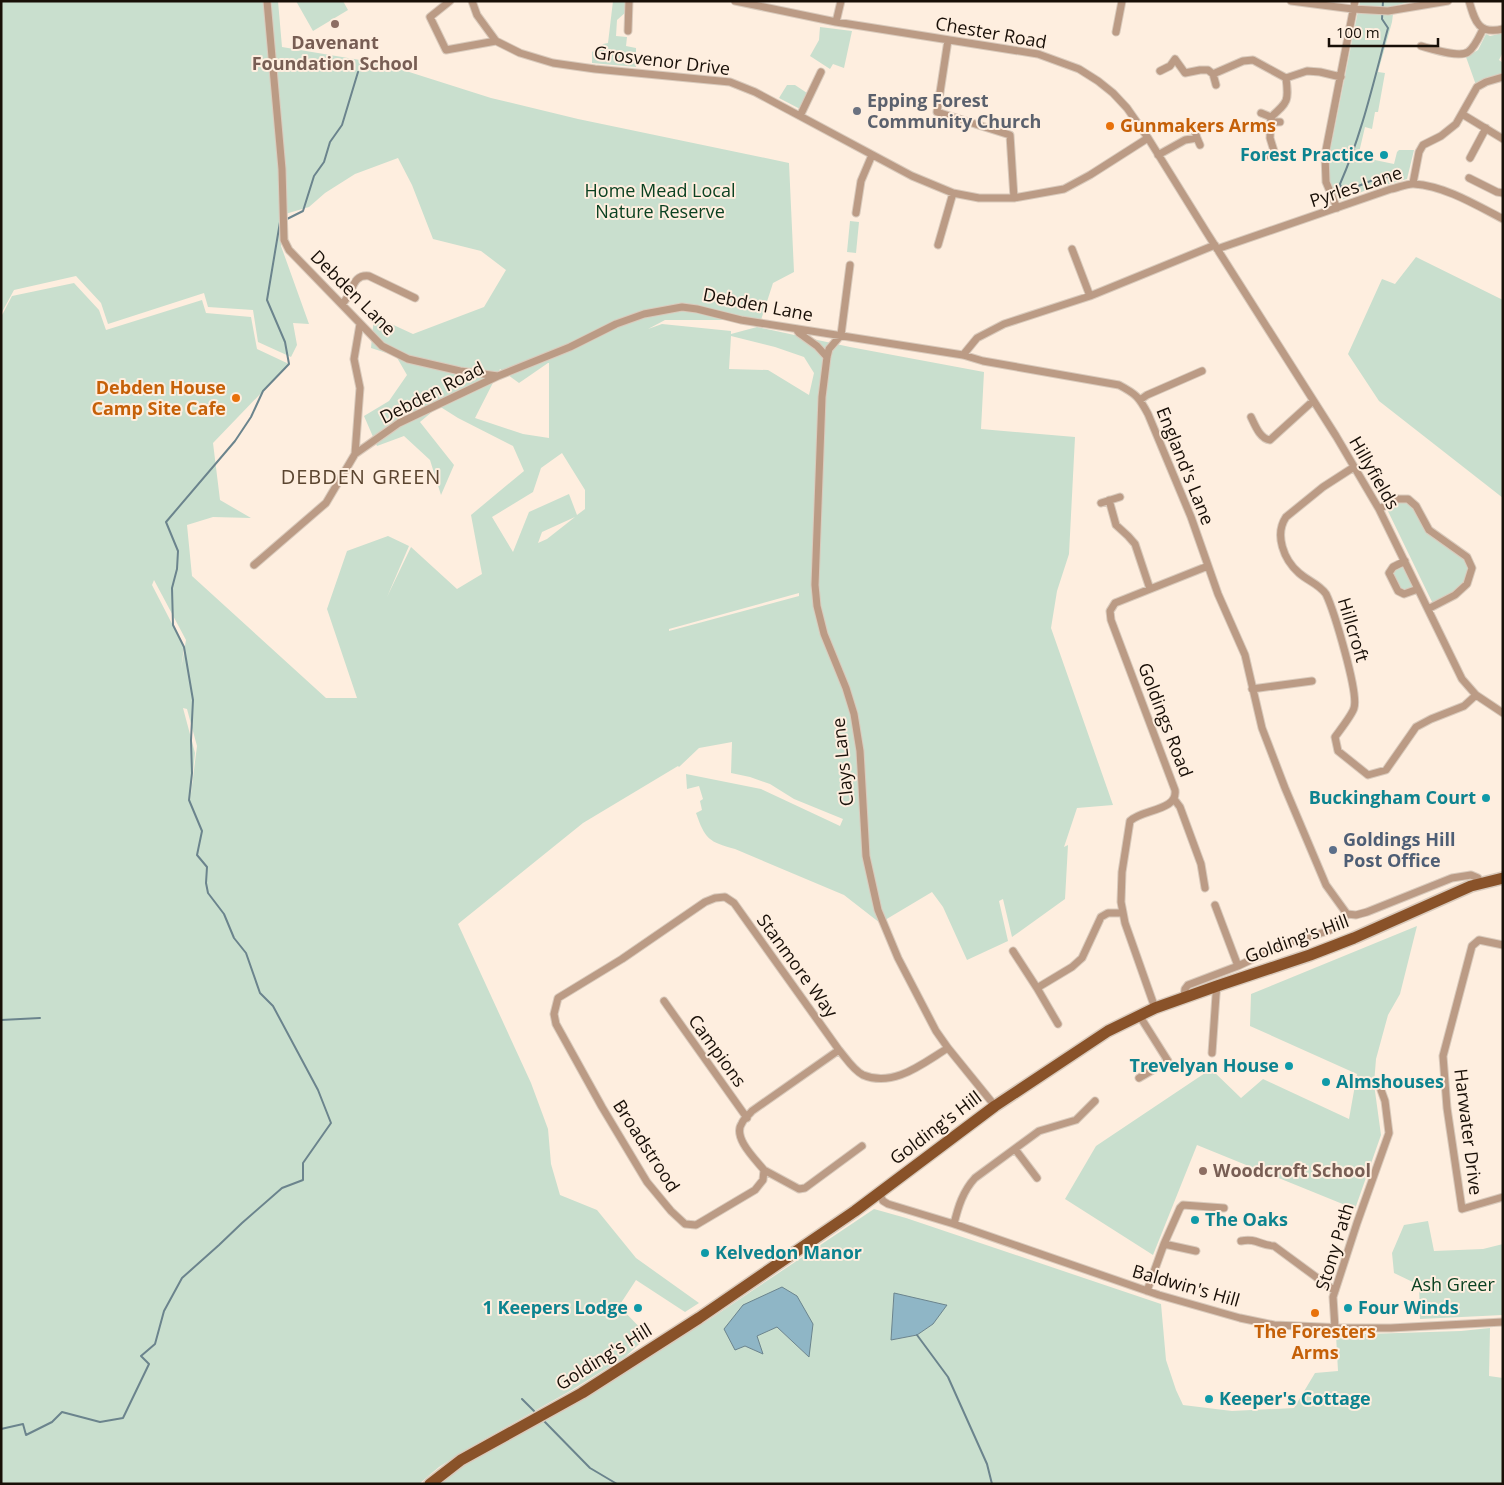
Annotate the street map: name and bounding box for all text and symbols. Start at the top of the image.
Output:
street label: Chester Road [934,10,1049,54]
scale bar [1329,15,1438,47]
marker: Davenant Foundation School [329,18,341,30]
text: 100 m [1336,22,1380,42]
place label: Davenant Foundation School [252,30,418,75]
street label: Grosvenor Drive [593,40,732,80]
place label: Epping Forest Community Church [867,88,1041,133]
marker: Epping Forest Community Church [851,105,863,117]
place label: Gunmakers Arms [1120,113,1276,137]
marker: Gunmakers Arms [1104,120,1116,132]
place label: Forest Practice [1240,142,1374,166]
marker: Forest Practice [1378,149,1390,161]
street label: Pyrles Lane [1306,160,1405,212]
park label: Home Mead Local Nature Reserve [585,178,735,223]
street label: Debden Lane [306,244,402,340]
street label: Debden Lane [701,282,815,326]
street label: Debden Road [375,356,488,429]
place label: Debden House Camp Site Cafe [91,375,226,420]
marker: Debden House Camp Site Cafe [230,392,242,404]
street label: England's Lane [1151,403,1220,528]
street label: Hillyfields [1344,432,1405,513]
district label: DEBDEN GREEN [281,463,441,490]
street label: Hillcroft [1333,595,1375,665]
street label: Goldings Road [1133,659,1199,780]
street label: Clays Lane [825,717,859,807]
place label: Buckingham Court [1309,785,1476,809]
marker: Buckingham Court [1480,792,1492,804]
place label: Goldings Hill Post Office [1343,827,1455,872]
marker: Goldings Hill Post Office [1327,844,1339,856]
street label: Golding's Hill [1241,908,1352,968]
street label: Stanmore Way [752,909,844,1023]
street label: Campions [683,1009,752,1091]
place label: Trevelyan House [1129,1053,1279,1077]
marker: Trevelyan House [1283,1060,1295,1072]
street label: Harwater Drive [1449,1067,1489,1196]
place label: Almshouses [1336,1069,1444,1093]
marker: Almshouses [1320,1076,1332,1088]
street label: Golding's Hill [885,1085,986,1170]
street label: Broadstrood [608,1095,686,1196]
place label: Woodcroft School [1213,1158,1371,1182]
marker: Woodcroft School [1197,1165,1209,1177]
street label: Stony Path [1309,1200,1359,1293]
place label: The Oaks [1205,1207,1288,1231]
marker: The Oaks [1189,1214,1201,1226]
place label: Kelvedon Manor [715,1240,862,1264]
marker: Kelvedon Manor [699,1247,711,1259]
street label: Baldwin's Hill [1130,1258,1243,1312]
park label: Ash Greer [1411,1272,1495,1296]
place label: 1 Keepers Lodge [482,1295,628,1319]
place label: Four Winds [1358,1295,1459,1319]
marker: 1 Keepers Lodge [632,1302,644,1314]
marker: Four Winds [1342,1302,1354,1314]
marker: The Foresters Arms [1309,1307,1321,1319]
street label: Golding's Hill [551,1317,656,1395]
place label: The Foresters Arms [1254,1319,1376,1364]
place label: Keeper's Cottage [1219,1386,1371,1410]
marker: Keeper's Cottage [1203,1393,1215,1405]

